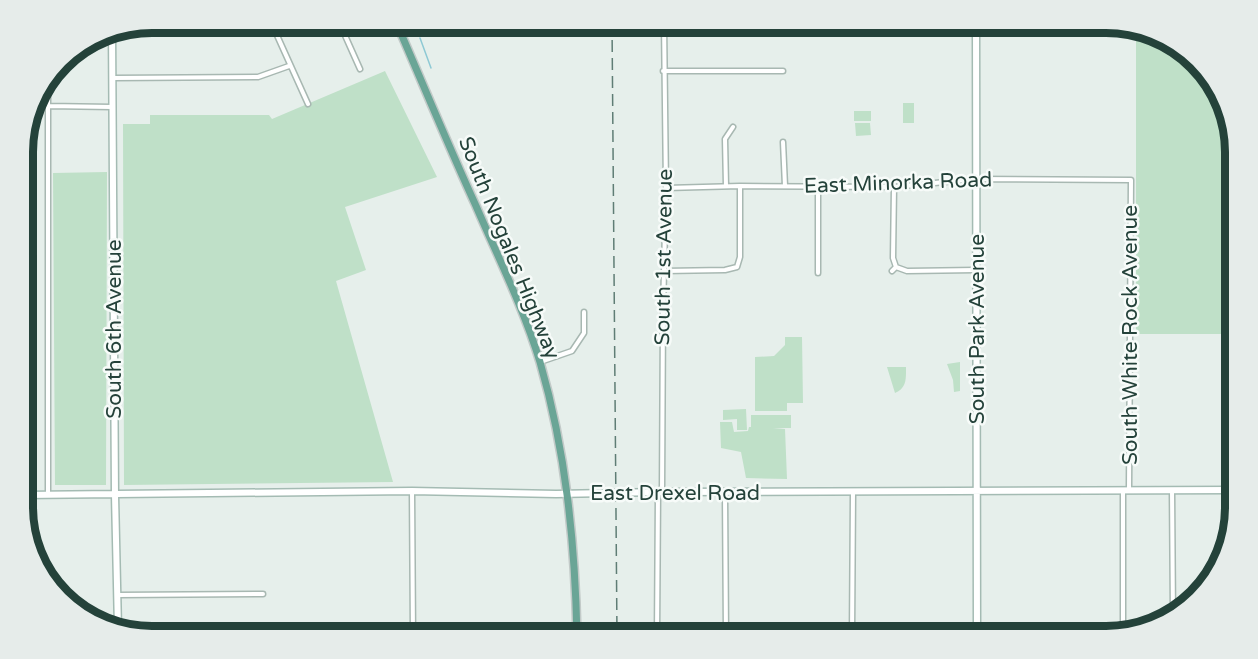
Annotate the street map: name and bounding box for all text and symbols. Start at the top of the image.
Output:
street label: South Nogales Highway [453,133,565,363]
street label: East Minorka Road [803,167,993,199]
street label: South 1st Avenue [650,168,678,346]
street label: South White Rock Avenue [1118,205,1143,465]
street label: South Park Avenue [965,234,990,424]
street label: South 6th Avenue [102,239,127,419]
street label: East Drexel Road [590,481,760,506]

